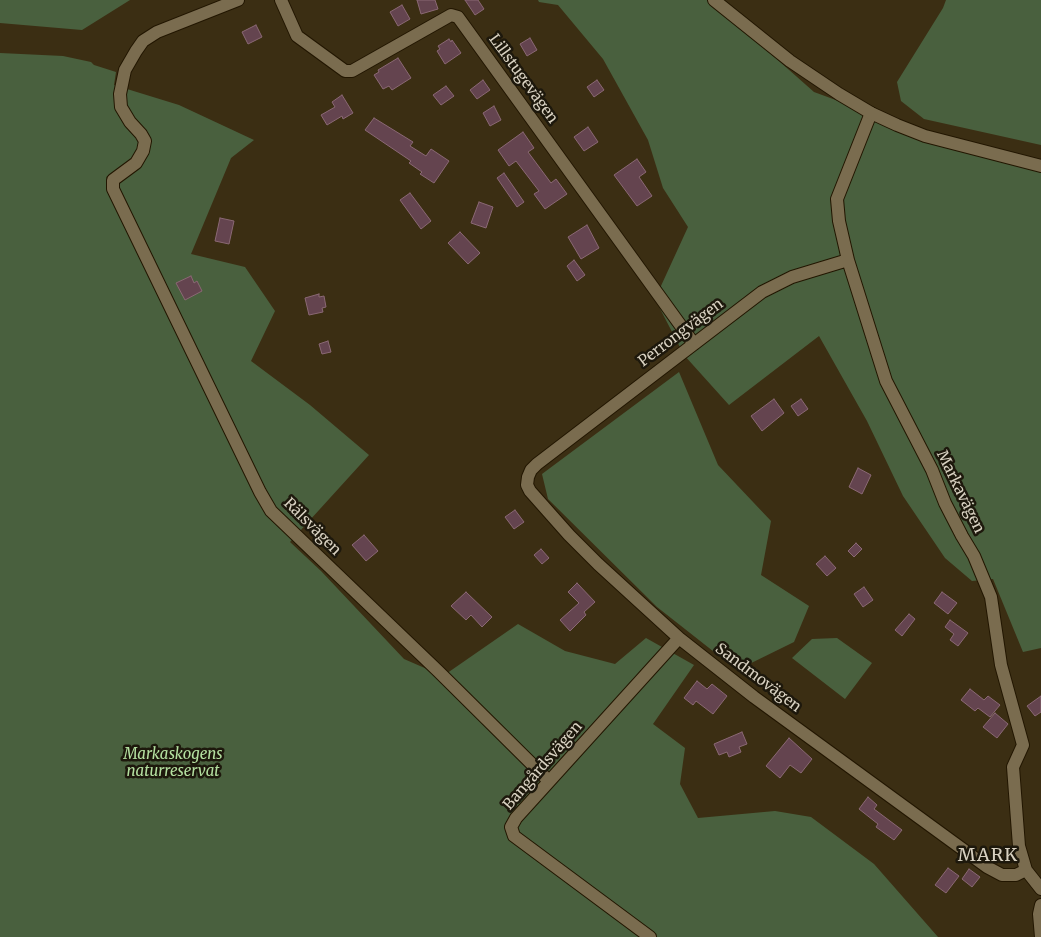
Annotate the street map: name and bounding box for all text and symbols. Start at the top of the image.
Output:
street label: Lillstugevägen [485,31,561,127]
street label: Perrongvägen [635,295,727,371]
street label: Markavägen [932,448,988,536]
street label: Rälsvägen [280,495,344,559]
street label: Sandmovägen [711,640,805,716]
street label: Bangårdsvägen [500,718,586,814]
park label: Markaskogens naturreservat [123,746,223,781]
district label: MARK [957,845,1019,867]

